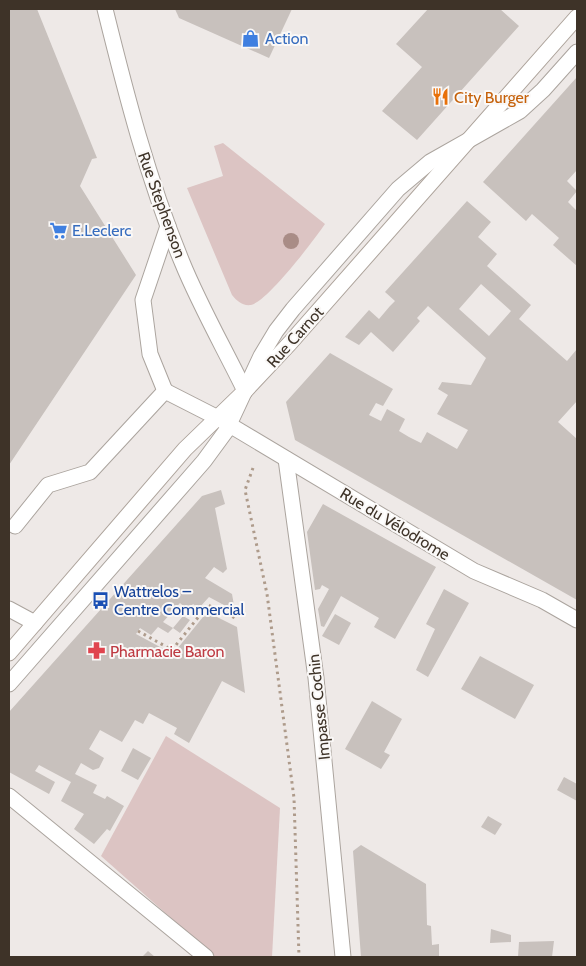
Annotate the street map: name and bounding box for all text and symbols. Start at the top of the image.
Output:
shop icon: Action [241,28,261,48]
place label: Action [265,29,309,48]
restaurant icon: City Burger [430,87,450,107]
place label: City Burger [454,88,530,107]
street label: Rue Stephenson [134,149,190,261]
supermarket icon: E.Leclerc [48,220,68,240]
place label: E.Leclerc [72,221,132,240]
street label: Rue Carnot [263,302,328,371]
street label: Rue du Vélodrome [337,484,453,564]
place label: Wattrelos – Centre Commercial [114,582,245,619]
bus stop icon: Wattrelos – Centre Commercial [90,590,110,610]
pharmacy icon: Pharmacie Baron [86,641,106,661]
place label: Pharmacie Baron [110,642,225,661]
street label: Impasse Cochin [304,653,334,761]

